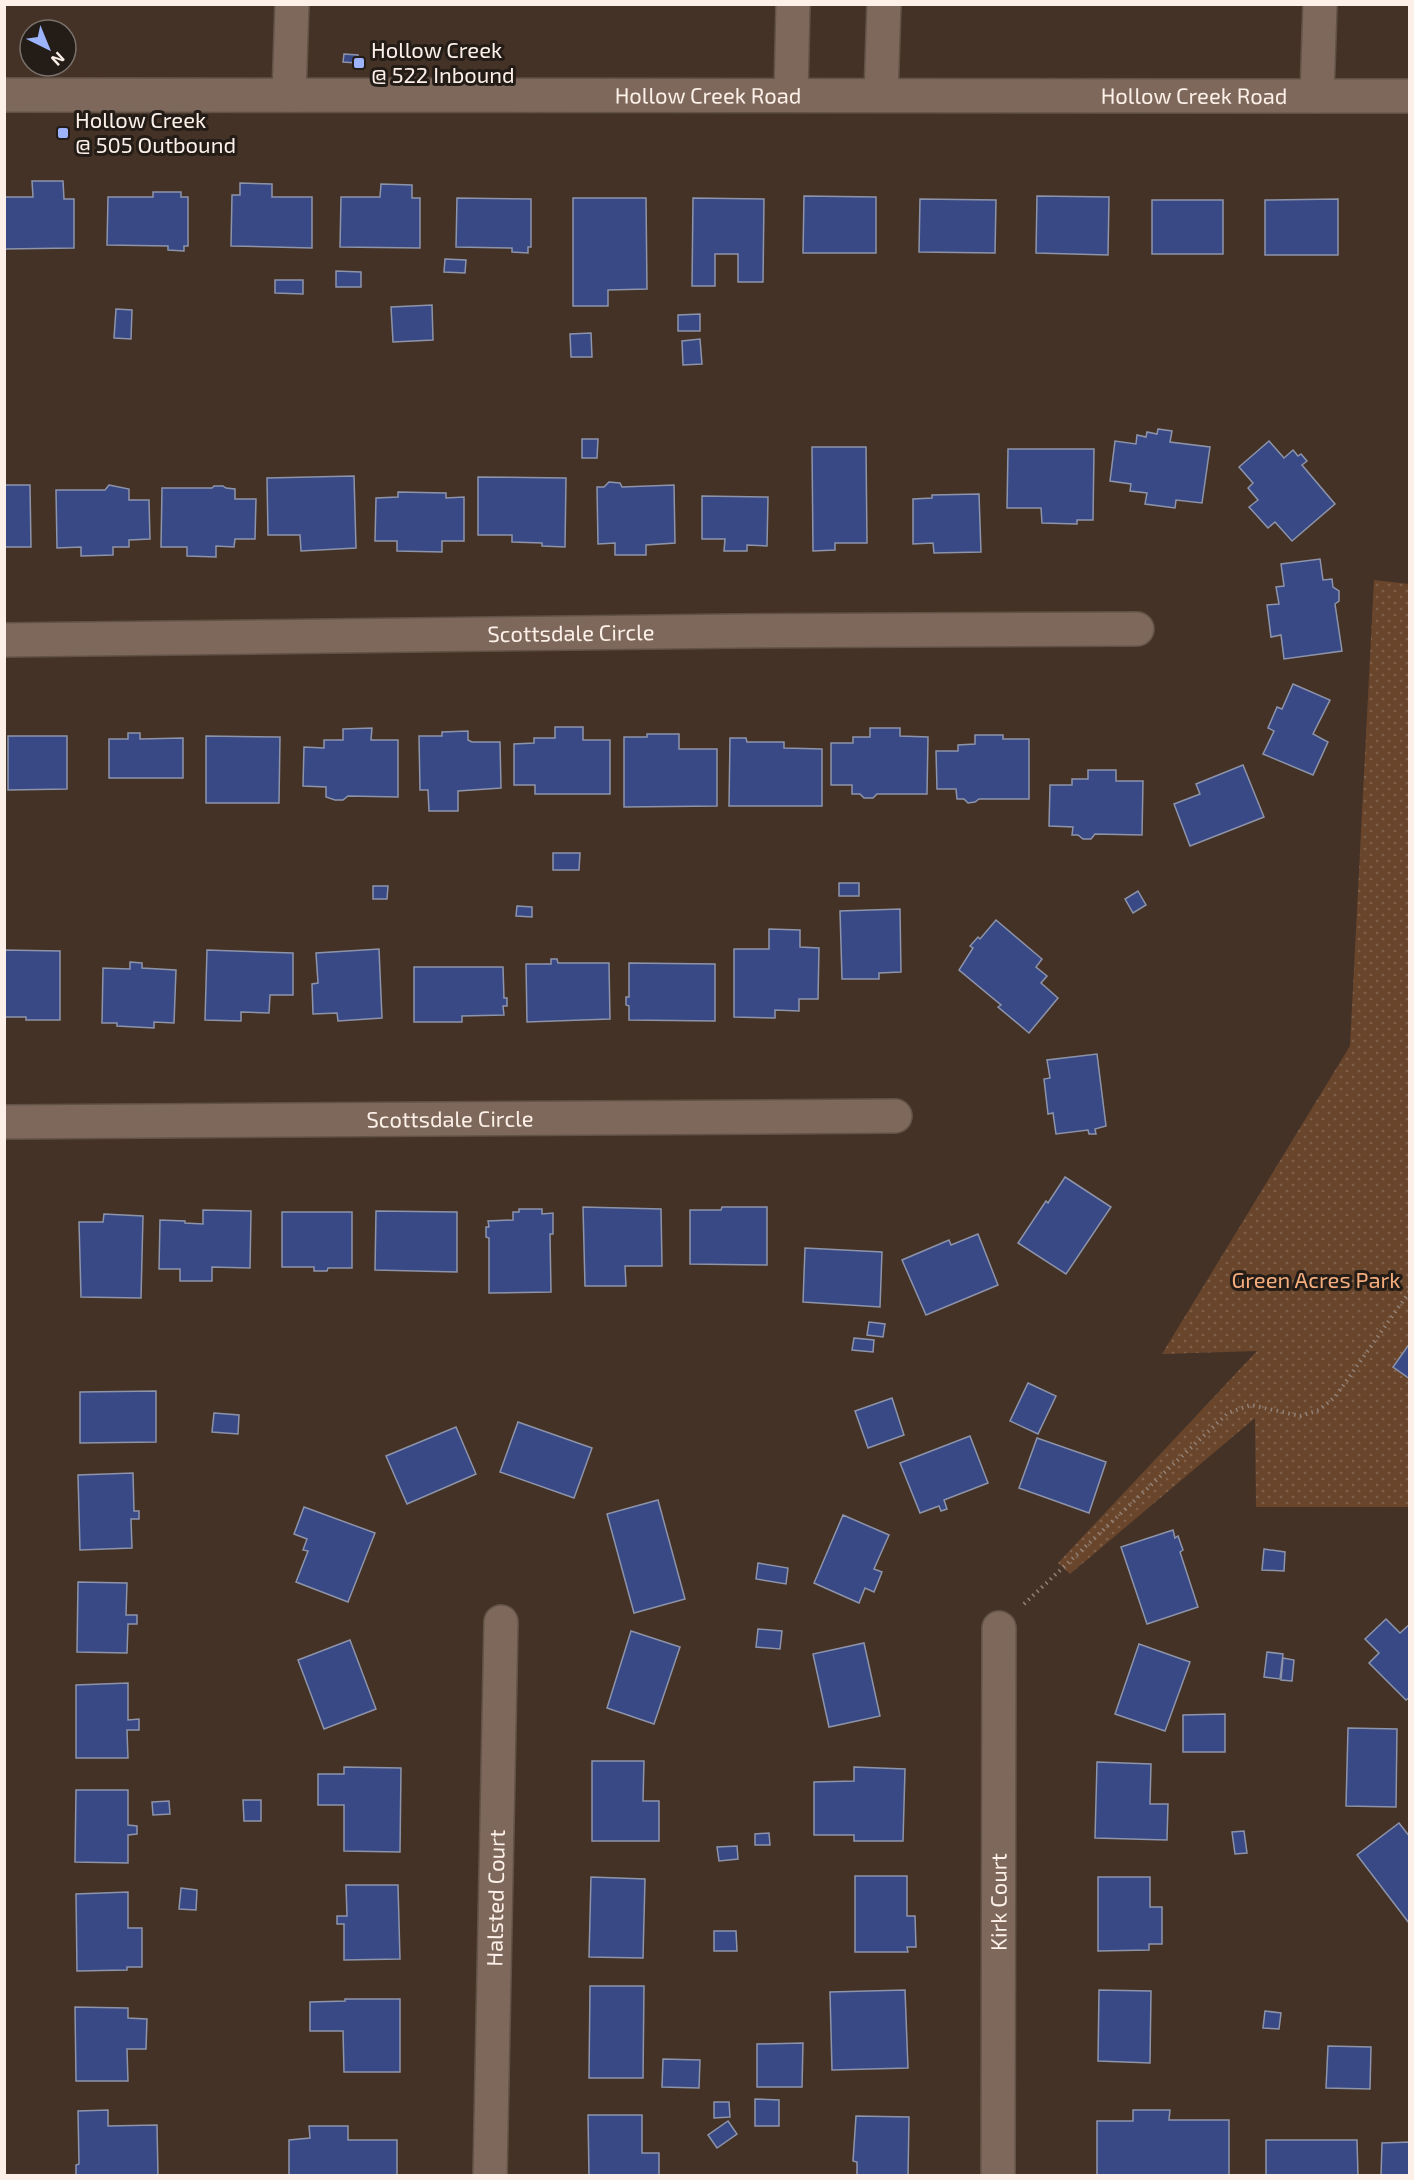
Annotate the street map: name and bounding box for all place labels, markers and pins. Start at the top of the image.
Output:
place label: Hollow Creek @ 522 Inbound [371,36,515,87]
marker: Hollow Creek @ 522 Inbound [352,56,366,70]
place label: Hollow Creek @ 505 Outbound [75,106,236,157]
marker: Hollow Creek @ 505 Outbound [56,126,70,140]

